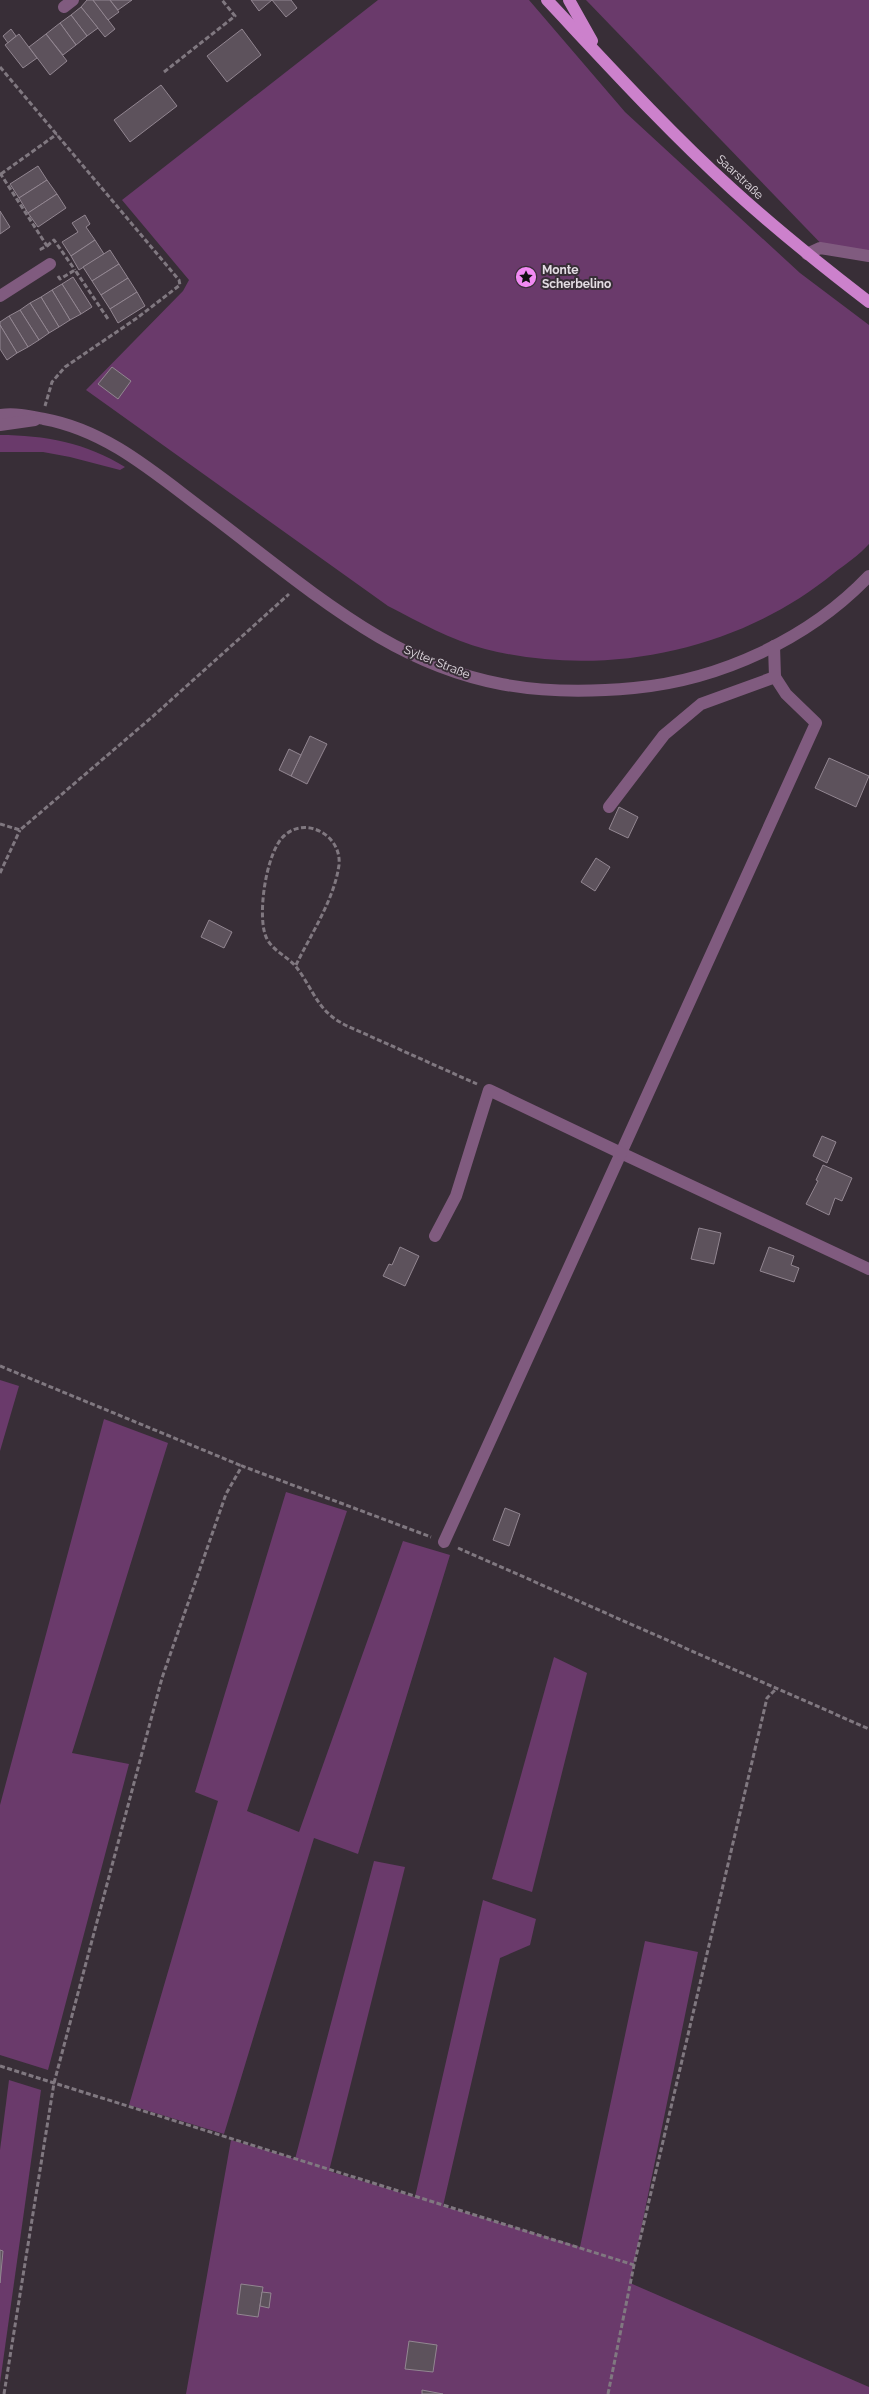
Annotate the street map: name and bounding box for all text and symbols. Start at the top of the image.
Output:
street label: Saarstraße [714,152,766,202]
place label: Monte Scherbelino [542,263,611,291]
place icon: Monte Scherbelino [514,265,538,289]
street label: Sylter Straße [402,642,472,682]

